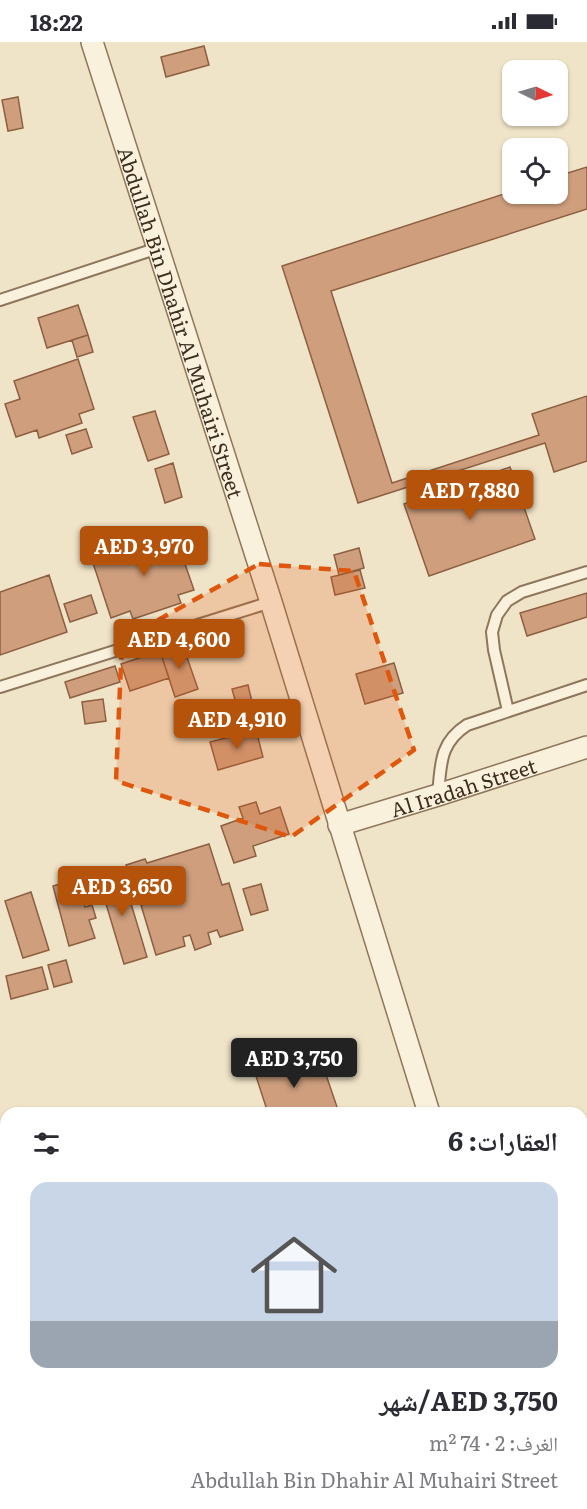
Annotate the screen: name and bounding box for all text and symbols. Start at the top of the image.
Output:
text: 18:22 [30,5,83,38]
north arrow [502,60,568,126]
map controls [502,60,568,204]
button: locate [502,138,568,204]
street label: Abdullah Bin Dhahir Al Muhairi Street [111,142,252,502]
pin: AED 7,880 [401,470,539,521]
text: AED 7,880 [420,474,520,504]
pin: AED 3,970 [75,526,213,577]
text: AED 3,970 [94,530,194,560]
pin: AED 4,600 [110,619,248,670]
text: AED 4,600 [128,623,230,653]
pin: AED 4,910 [168,699,306,750]
text: AED 4,910 [188,703,286,733]
street label: Al Iradah Street [387,749,540,824]
pin: AED 3,650 [53,866,191,917]
text: AED 3,650 [72,870,172,900]
pin: AED 3,750 [225,1038,363,1089]
text: AED 3,750 [245,1042,343,1072]
text: العقارات: 6 [448,1120,558,1159]
icon: filters [30,1127,63,1160]
icon: home [240,1221,348,1329]
text: AED 3,750/شهر [379,1380,558,1419]
text: الغرف: 2 · 74 m² [429,1427,558,1457]
text: Abdullah Bin Dhahir Al Muhairi Street [191,1464,558,1494]

